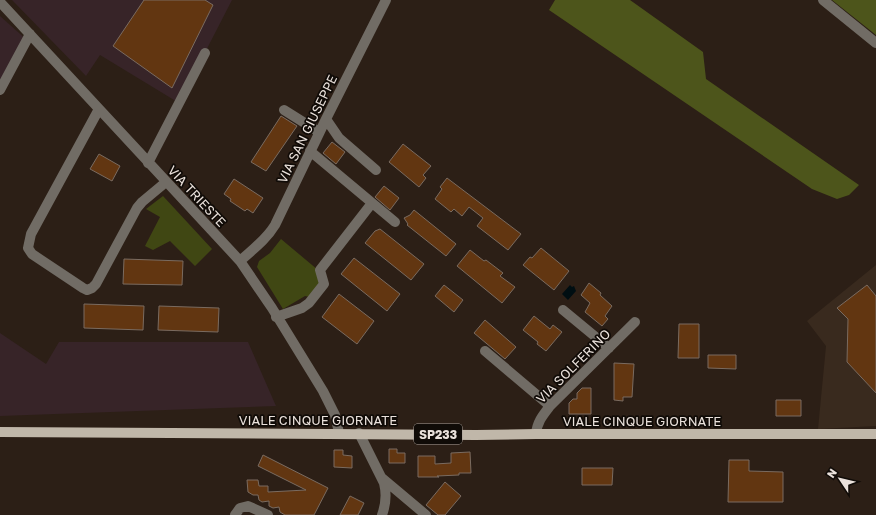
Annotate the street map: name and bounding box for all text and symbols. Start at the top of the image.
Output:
street label: VIA SAN GIUSEPPE [274,72,340,186]
street label: VIA TRIESTE [165,162,229,230]
street label: VIA SOLFERINO [533,326,613,406]
street label: VIALE CINQUE GIORNATE [239,412,397,428]
street label: VIALE CINQUE GIORNATE [563,413,721,429]
road number: SP233 [414,424,462,444]
north arrow [820,459,860,499]
text: N [824,466,839,480]

